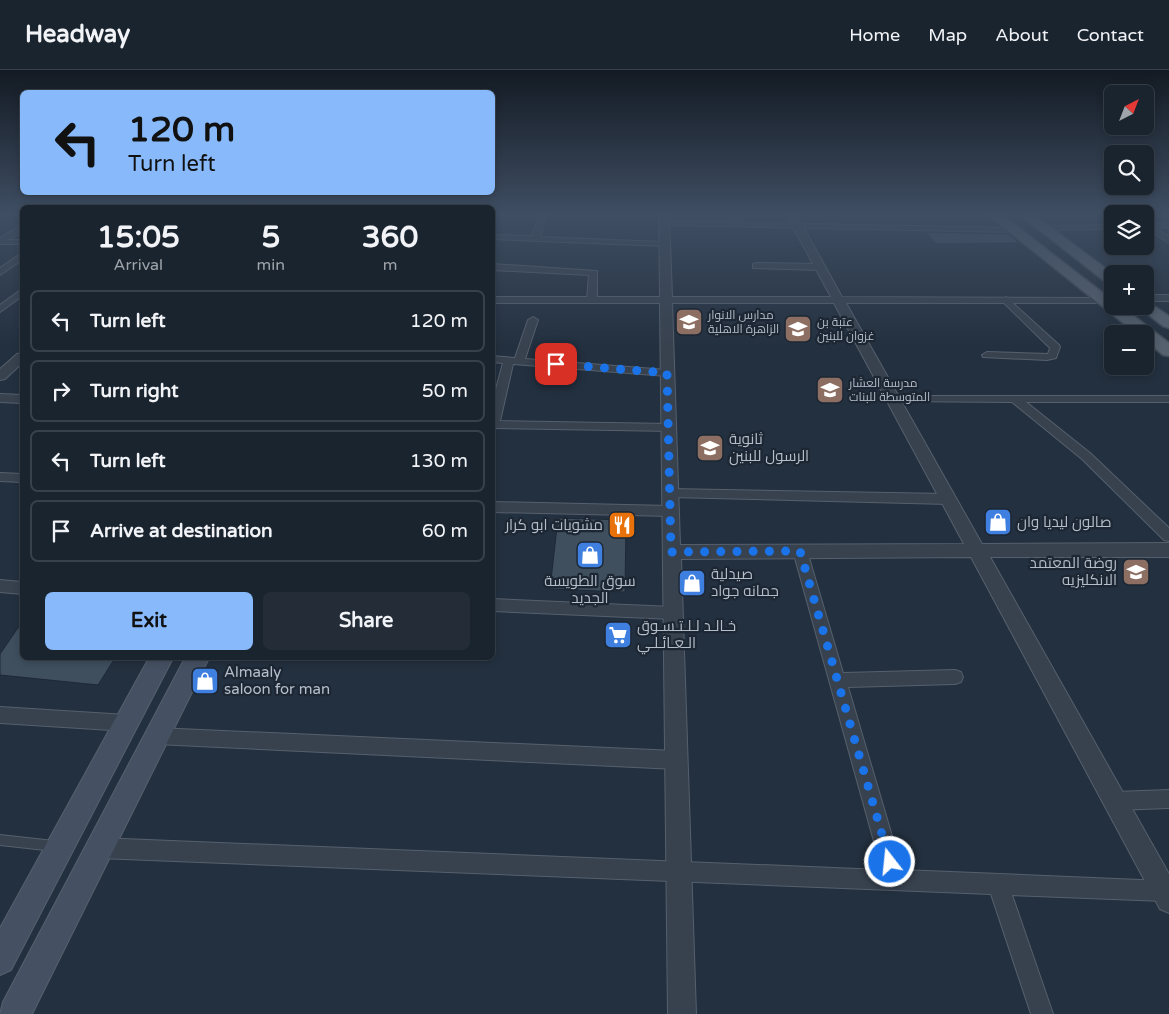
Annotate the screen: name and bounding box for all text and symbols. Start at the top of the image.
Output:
text: Headway [25,20,130,49]
text: Home [849,24,900,46]
text: Map [928,24,967,46]
text: About [995,24,1049,46]
text: Contact [1077,24,1144,46]
north arrow [1104,85,1154,135]
map controls [1104,85,1154,375]
text: 120 m [128,109,235,151]
icon: left [45,110,110,175]
button: search [1104,145,1154,195]
text: Turn left [128,151,216,177]
button: layers [1104,205,1154,255]
text: 15:05 [97,219,180,256]
text: 5 [261,219,280,256]
text: 360 [362,219,418,256]
text: Arrival [114,255,163,275]
text: min [257,255,285,275]
text: m [383,255,397,275]
button: + [1104,265,1154,315]
icon: left [47,307,75,335]
school or university icon: مدارس الانوار الزاهرة الاهلية [674,307,704,337]
place label: مدارس الانوار الزاهرة الاهلية [707,308,779,336]
text: Turn left [90,310,166,332]
text: 120 m [410,310,468,332]
school or university icon: عتبة بن غزوان للبنين [783,314,813,344]
place label: عتبة بن غزوان للبنين [817,315,875,343]
button: − [1104,325,1154,375]
pin [535,343,577,385]
icon: arrive [542,350,570,378]
school or university icon: مدرسة العشار المتوسطة للبنات [815,375,845,405]
place label: مدرسة العشار المتوسطة للبنات [848,376,930,404]
icon: right [47,377,75,405]
text: Turn right [90,380,178,402]
text: 50 m [422,380,468,402]
place label: ثانوية الرسول للبنين [729,430,809,466]
school or university icon: ثانوية الرسول للبنين [695,433,725,463]
icon: left [47,447,75,475]
text: Turn left [90,450,166,472]
text: 130 m [410,450,468,472]
shop icon: صالون ليديا وان [983,507,1013,537]
restaurant icon: مشويات ابو كرار [607,510,637,540]
place label: صالون ليديا وان [1017,513,1112,532]
place label: مشويات ابو كرار [504,516,603,534]
icon: arrive [47,517,75,545]
text: Arrive at destination [90,520,273,542]
text: 60 m [422,520,468,542]
shop icon: سوق الطويسة الجديد [575,540,605,570]
place label: روضة المعتمد الانكليزيه [1030,554,1117,589]
school or university icon: روضة المعتمد الانكليزيه [1121,557,1151,587]
place label: صيدلية جمانه جواد [711,565,779,600]
shop icon: صيدلية جمانه جواد [677,568,707,598]
place label: سوق الطويسة الجديد [544,572,636,607]
button: Exit [45,592,253,650]
button: Share [263,592,470,650]
place label: خـالـد لـلـتـسـوق الـعـائـلـي [637,617,736,655]
supermarket icon: خـالـد لـلـتـسـوق الـعـائـلـي [603,620,633,650]
place label: Almaaly saloon for man [224,663,330,698]
shop icon: Almaaly saloon for man [190,666,220,696]
position arrow [863,835,915,887]

